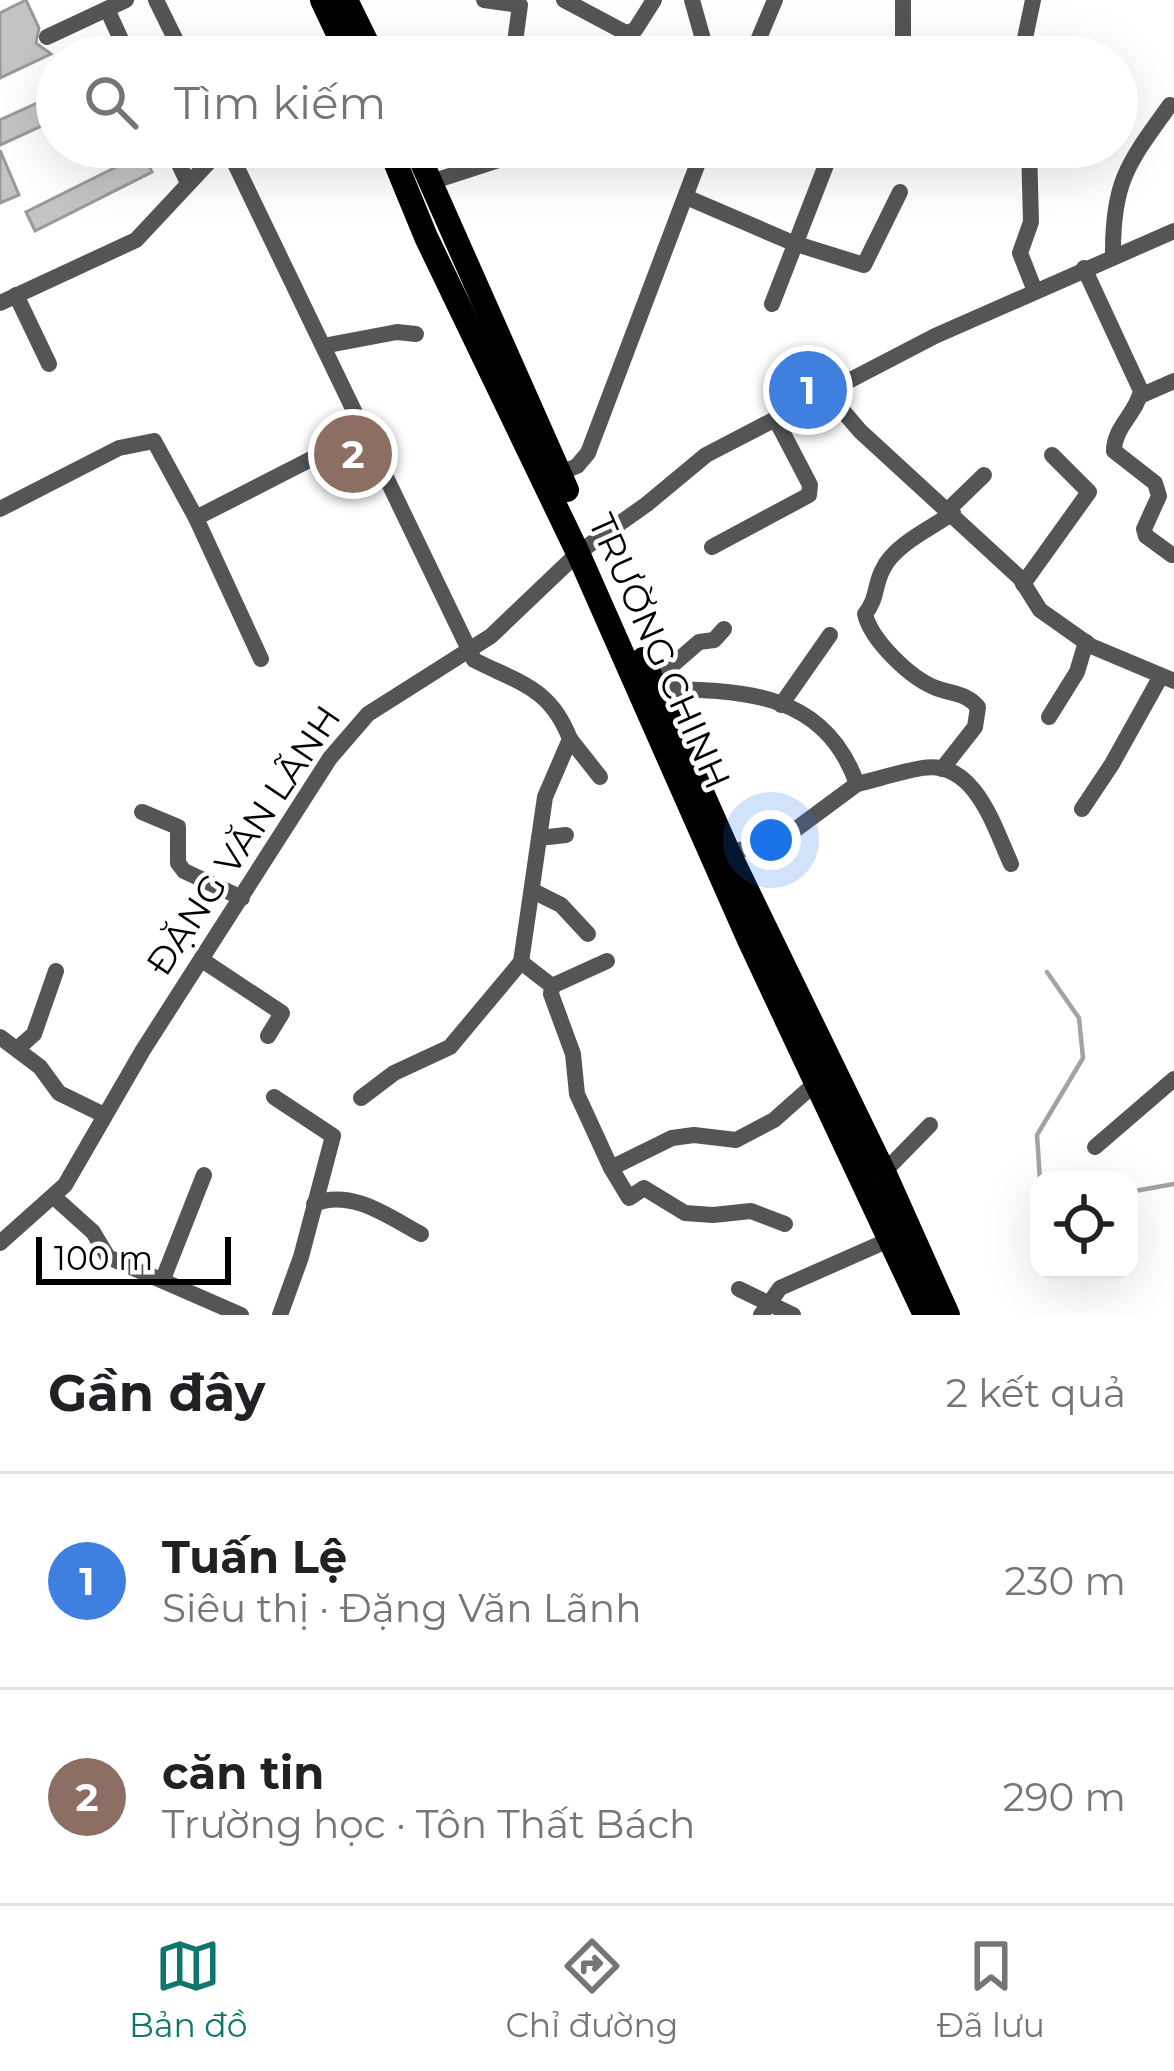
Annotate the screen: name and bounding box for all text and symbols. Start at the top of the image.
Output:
search box [36,36,1138,168]
icon: search [78,69,144,135]
text: Tìm kiếm [174,75,386,130]
pin: 1 [769,345,847,435]
pin: 2 [314,409,392,499]
street label: TRƯỜNG CHINH [580,507,740,795]
street label: ĐẶNG VĂN LÃNH [136,697,350,983]
your location [741,810,801,870]
map controls [1030,1171,1138,1279]
button: locate [1030,1171,1138,1279]
scale bar [36,1231,231,1284]
text: 100 m [54,1238,153,1278]
text: Gần đây [48,1362,265,1424]
text: 2 kết quả [946,1369,1126,1417]
text: Tuấn Lệ [162,1529,347,1584]
text: 1 [79,1557,95,1605]
text: 230 m [1004,1557,1126,1605]
text: Siêu thị · Đặng Văn Lãnh [162,1584,642,1632]
text: căn tin [162,1745,324,1800]
text: 2 [75,1773,99,1821]
text: 290 m [1003,1773,1126,1821]
text: Trường học · Tôn Thất Bách [162,1800,695,1848]
tab: Bản đồ [129,1933,247,2045]
tab: Chỉ đường [505,1933,678,2045]
tab: Đã lưu [936,1933,1045,2045]

